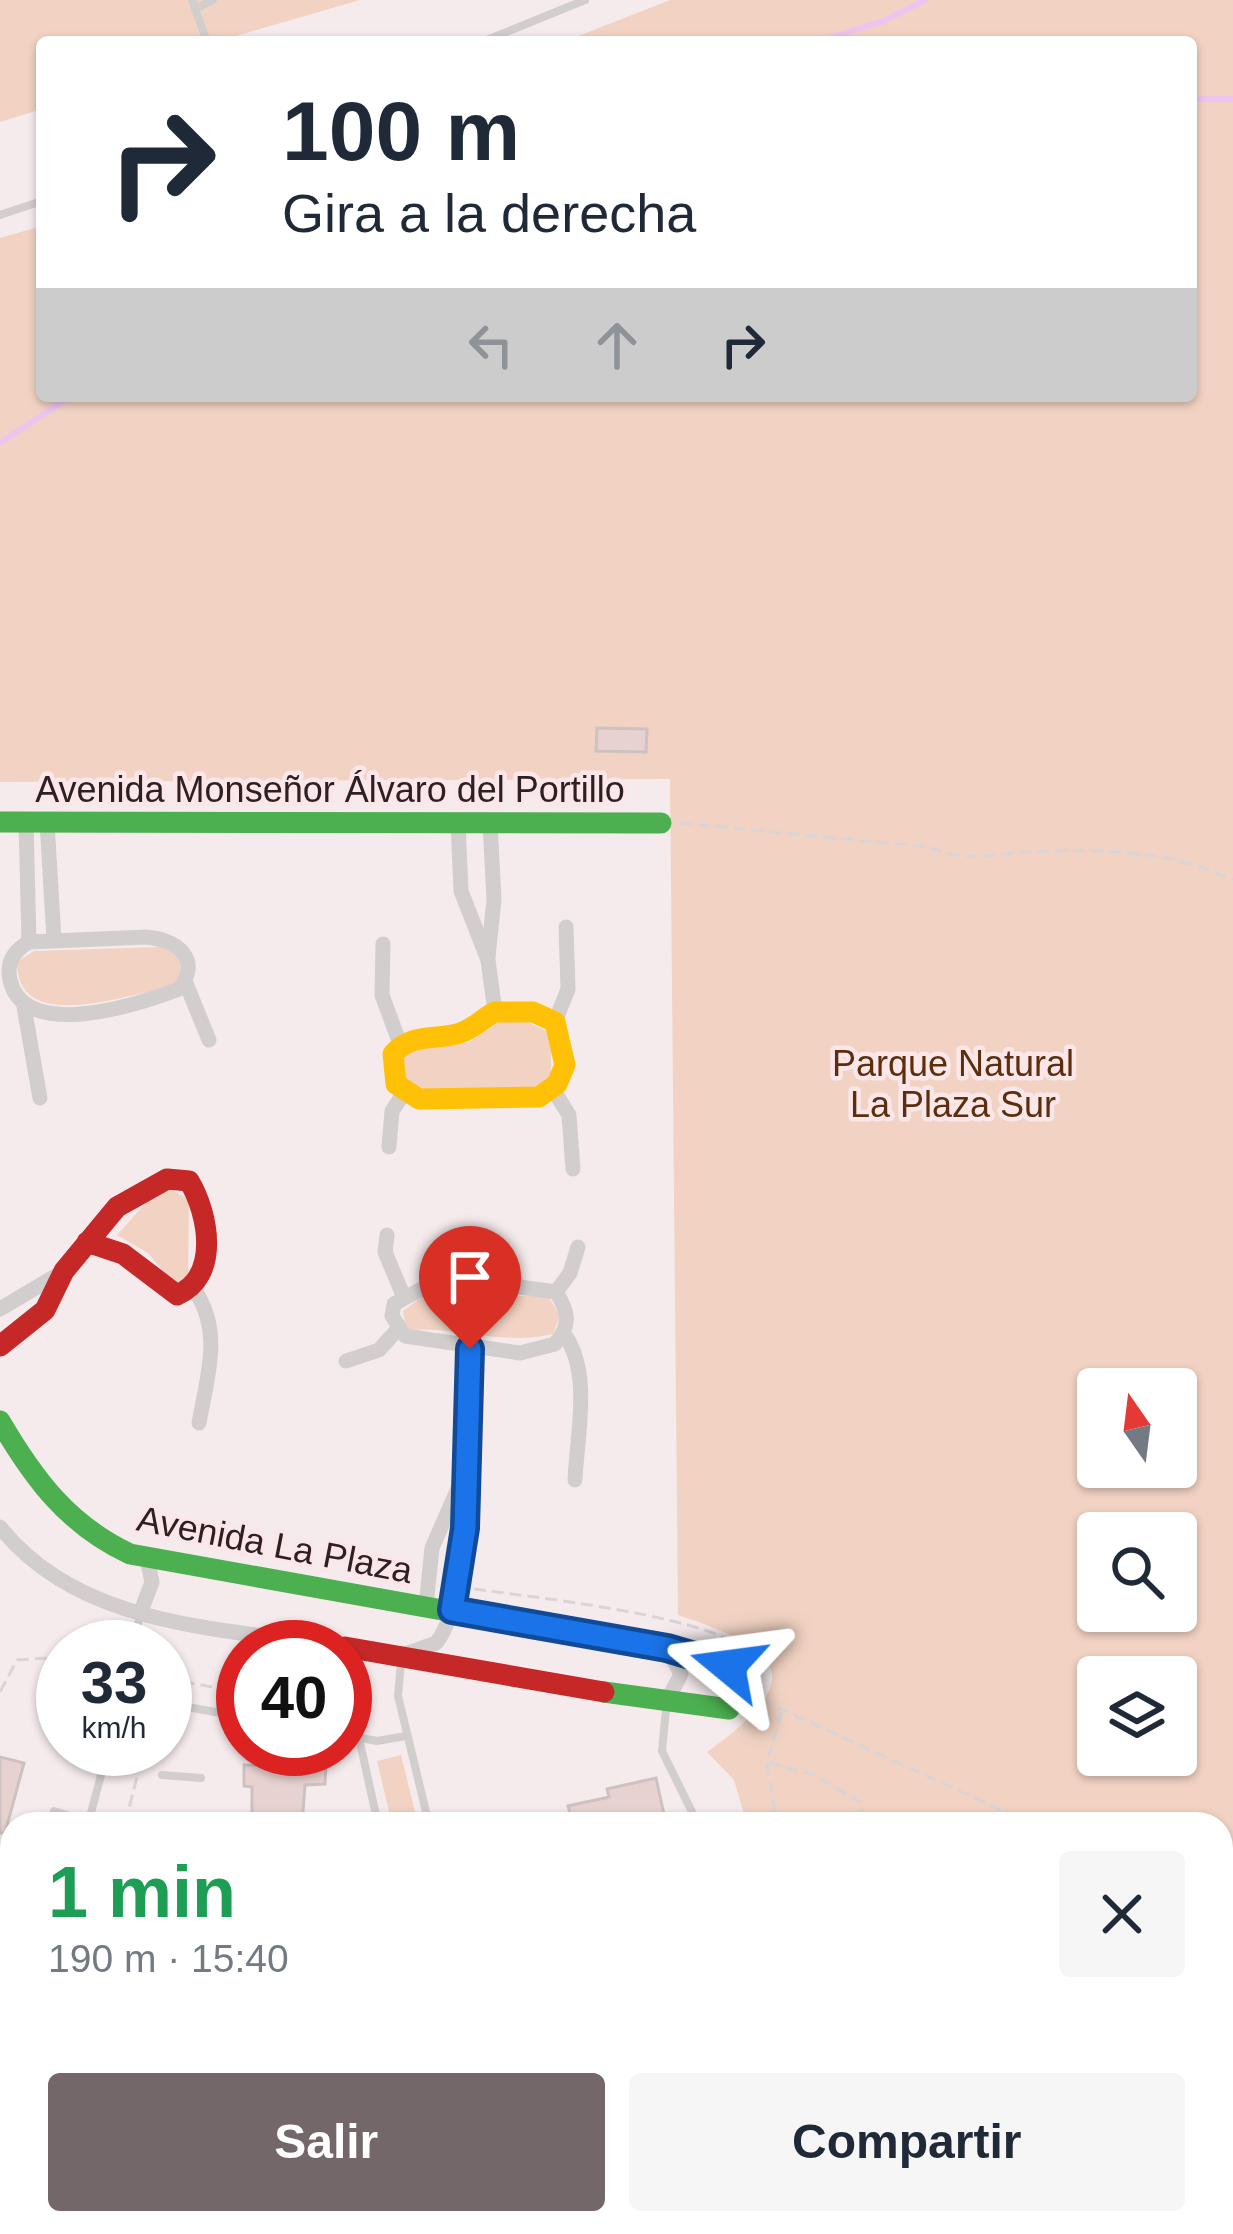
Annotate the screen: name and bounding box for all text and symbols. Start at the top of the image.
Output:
icon: right [84,84,240,240]
text: 100 m [282,84,520,178]
text: Gira a la derecha [282,183,696,243]
icon: left [458,312,524,378]
icon: ahead [584,312,650,378]
icon: right [710,312,776,378]
street label: Avenida Monseñor Álvaro del Portillo [35,769,625,810]
park label: Parque Natural La Plaza Sur [832,1043,1074,1125]
pin [419,1226,521,1349]
icon: arrive [437,1244,503,1310]
north arrow [1077,1368,1197,1488]
map controls [1077,1368,1197,1776]
street label: Avenida La Plaza [134,1498,417,1591]
button: search [1077,1512,1197,1632]
position arrow [665,1603,791,1729]
speed limit sign: 40 [216,1620,372,1776]
text: 33 [81,1649,147,1716]
button: layers [1077,1656,1197,1776]
text: km/h [81,1711,147,1744]
button: close [1059,1851,1185,1977]
text: 1 min [48,1852,236,1932]
text: 190 m · 15:40 [48,1937,289,1980]
button: Salir [48,2073,605,2211]
button: Compartir [629,2073,1185,2211]

